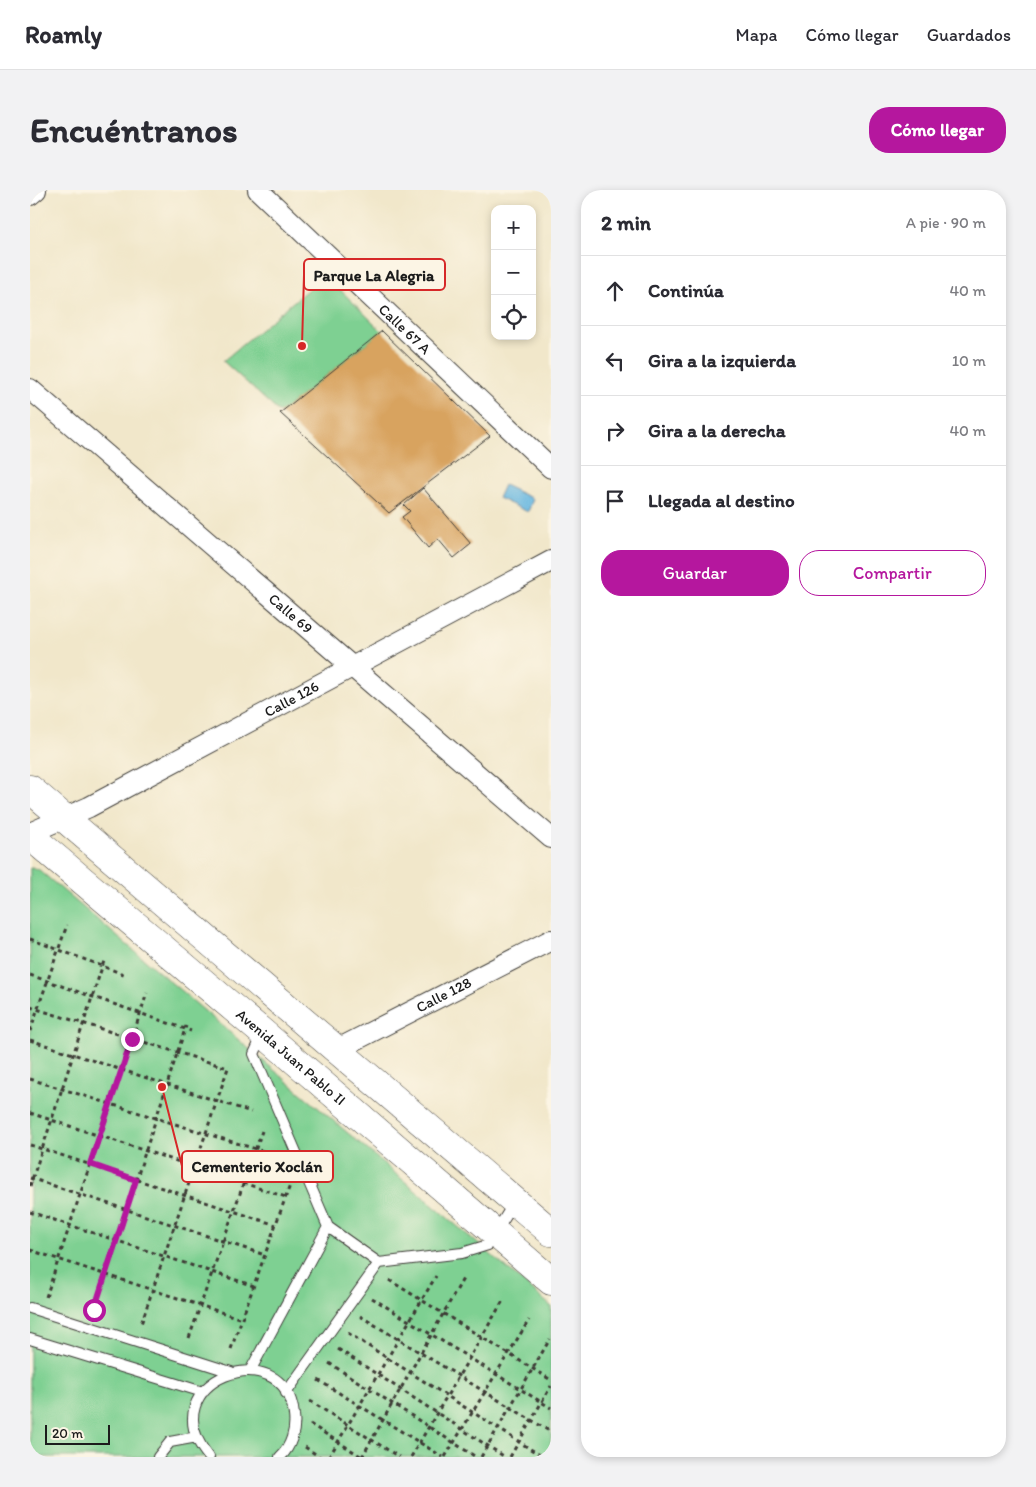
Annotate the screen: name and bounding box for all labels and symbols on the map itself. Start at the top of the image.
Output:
callout: Parque La Alegria [304,259,445,290]
text: Parque La Alegria [314,266,435,286]
street label: Calle 67 A [375,300,435,358]
street label: Calle 69 [265,590,316,638]
street label: Calle 126 [261,677,322,721]
street label: Calle 128 [413,973,474,1016]
street label: Avenida Juan Pablo II [232,1005,349,1109]
route end [121,1028,144,1051]
callout: Cementerio Xoclán [182,1151,333,1182]
text: Cementerio Xoclán [192,1157,323,1176]
route start [83,1299,106,1322]
scale bar [45,1422,110,1445]

